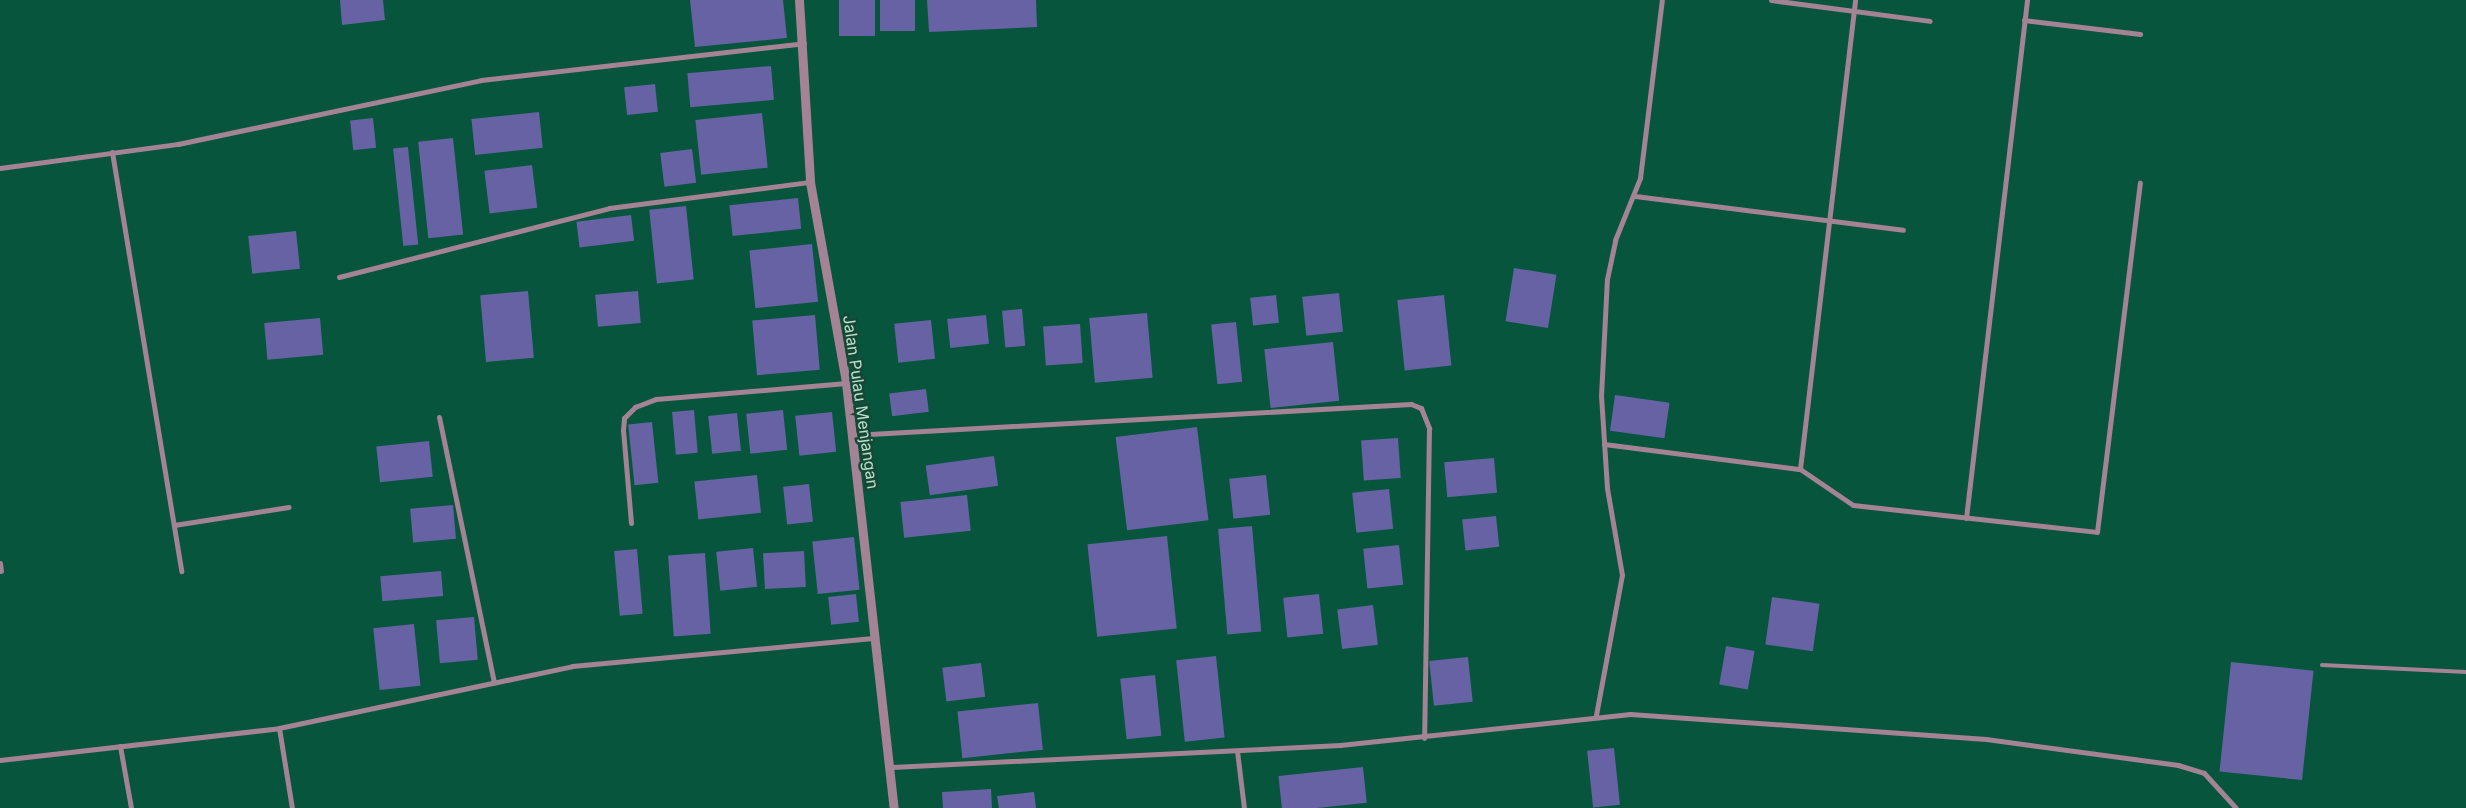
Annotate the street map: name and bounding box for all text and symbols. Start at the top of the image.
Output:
street label: Jalan Pulau Menjangan [839,314,883,490]

